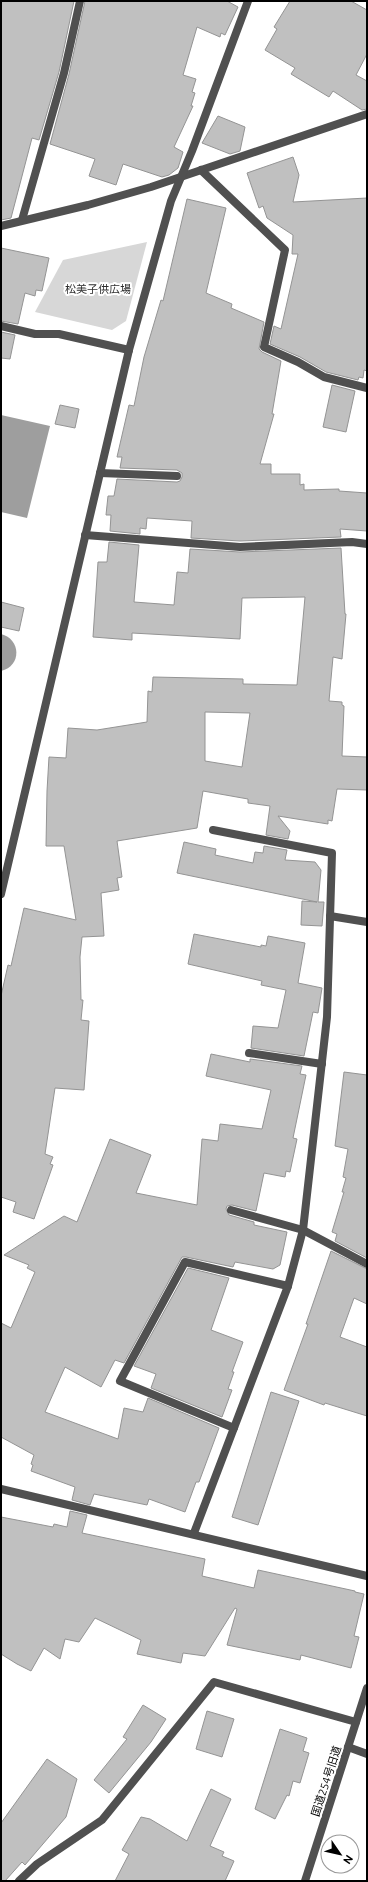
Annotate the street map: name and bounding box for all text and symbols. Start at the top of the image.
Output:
park label: 松美子供広場 [65,283,131,295]
street label: 国道254号旧道 [309,1744,343,1818]
north arrow [320,1834,360,1874]
text: N [341,1853,356,1866]

